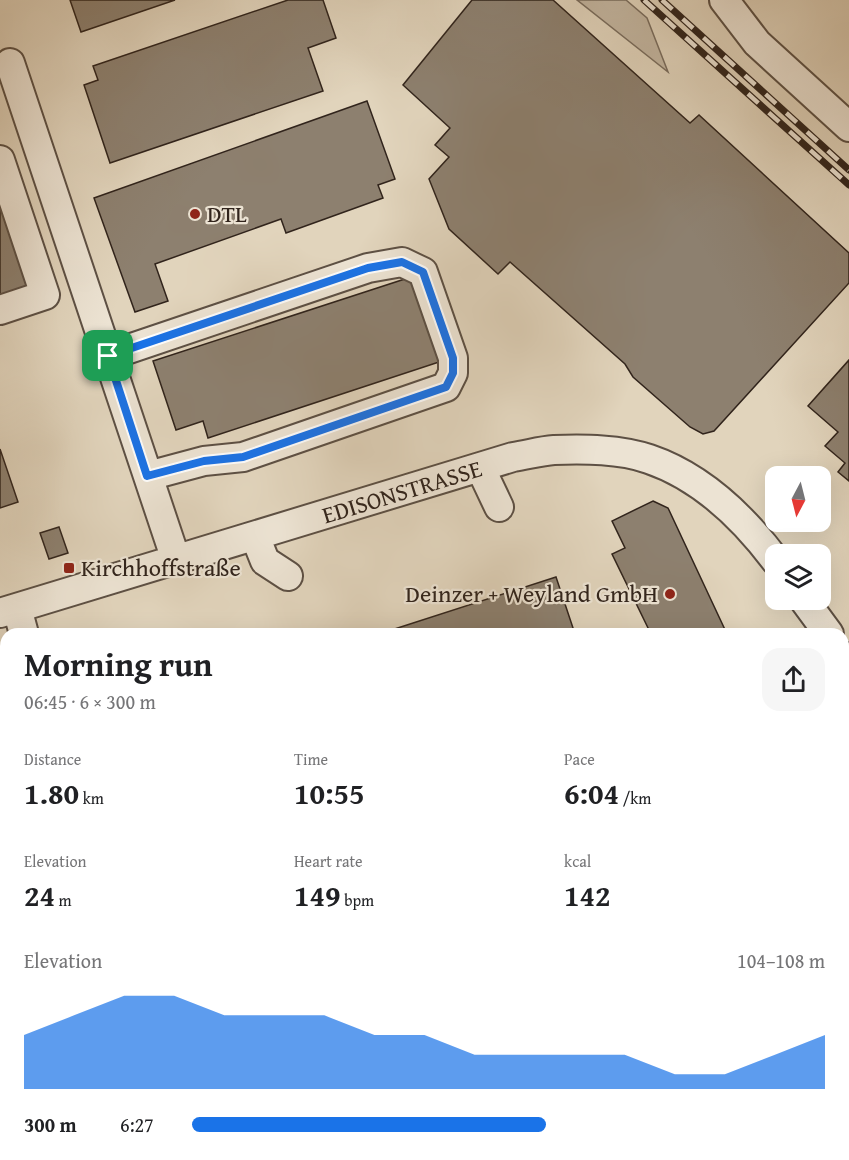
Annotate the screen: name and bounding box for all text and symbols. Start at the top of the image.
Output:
place label: DTL [207,196,247,231]
marker: DTL [188,207,202,221]
pin [82,330,133,381]
icon: arrive [91,339,124,372]
street label: EDISONSTRASSE [318,451,486,532]
north arrow [765,466,831,532]
map controls [765,466,831,610]
button: layers [765,544,831,610]
place label: Kirchhoffstraße [81,550,241,585]
marker: Kirchhoffstraße [62,561,76,575]
place label: Deinzer + Weyland GmbH [405,576,658,611]
marker: Deinzer + Weyland GmbH [663,587,677,601]
text: Morning run [24,640,213,688]
button: share [762,648,825,711]
text: 06:45 · 6 × 300 m [24,687,156,716]
text: Distance [24,747,81,771]
text: Time [294,747,328,771]
text: Pace [564,747,595,771]
text: 1.80 [24,771,79,815]
text: 10:55 [294,771,365,815]
text: 6:04 [564,771,619,815]
text: km [79,786,104,810]
text: /km [619,786,651,810]
text: Elevation [24,849,87,873]
text: Heart rate [294,849,363,873]
text: kcal [564,849,591,873]
text: 24 [24,873,55,917]
text: 149 [294,873,341,917]
text: 142 [564,873,611,917]
text: m [55,888,72,912]
text: bpm [341,888,374,912]
text: Elevation [24,946,102,975]
text: 104–108 m [737,946,825,975]
text: 300 m [24,1110,77,1139]
text: 6:27 [120,1110,154,1139]

